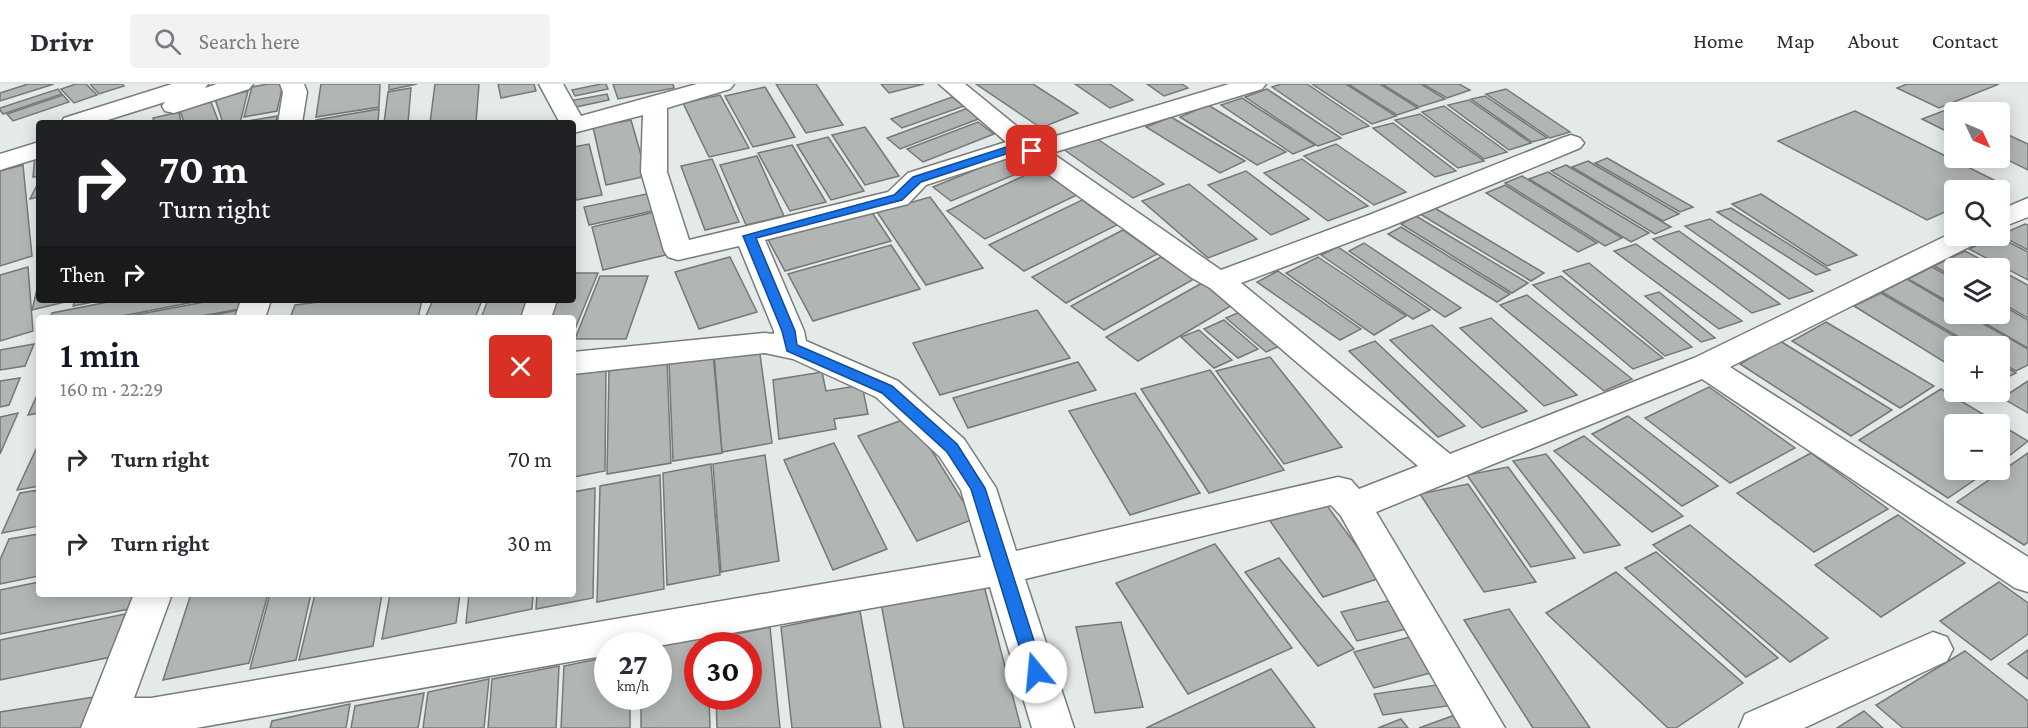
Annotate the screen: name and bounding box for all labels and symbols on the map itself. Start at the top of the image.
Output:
north arrow [1944,102,2010,168]
pin [1006,125,1057,176]
speed limit sign: 30 [684,632,762,710]
position arrow [1004,640,1068,704]

